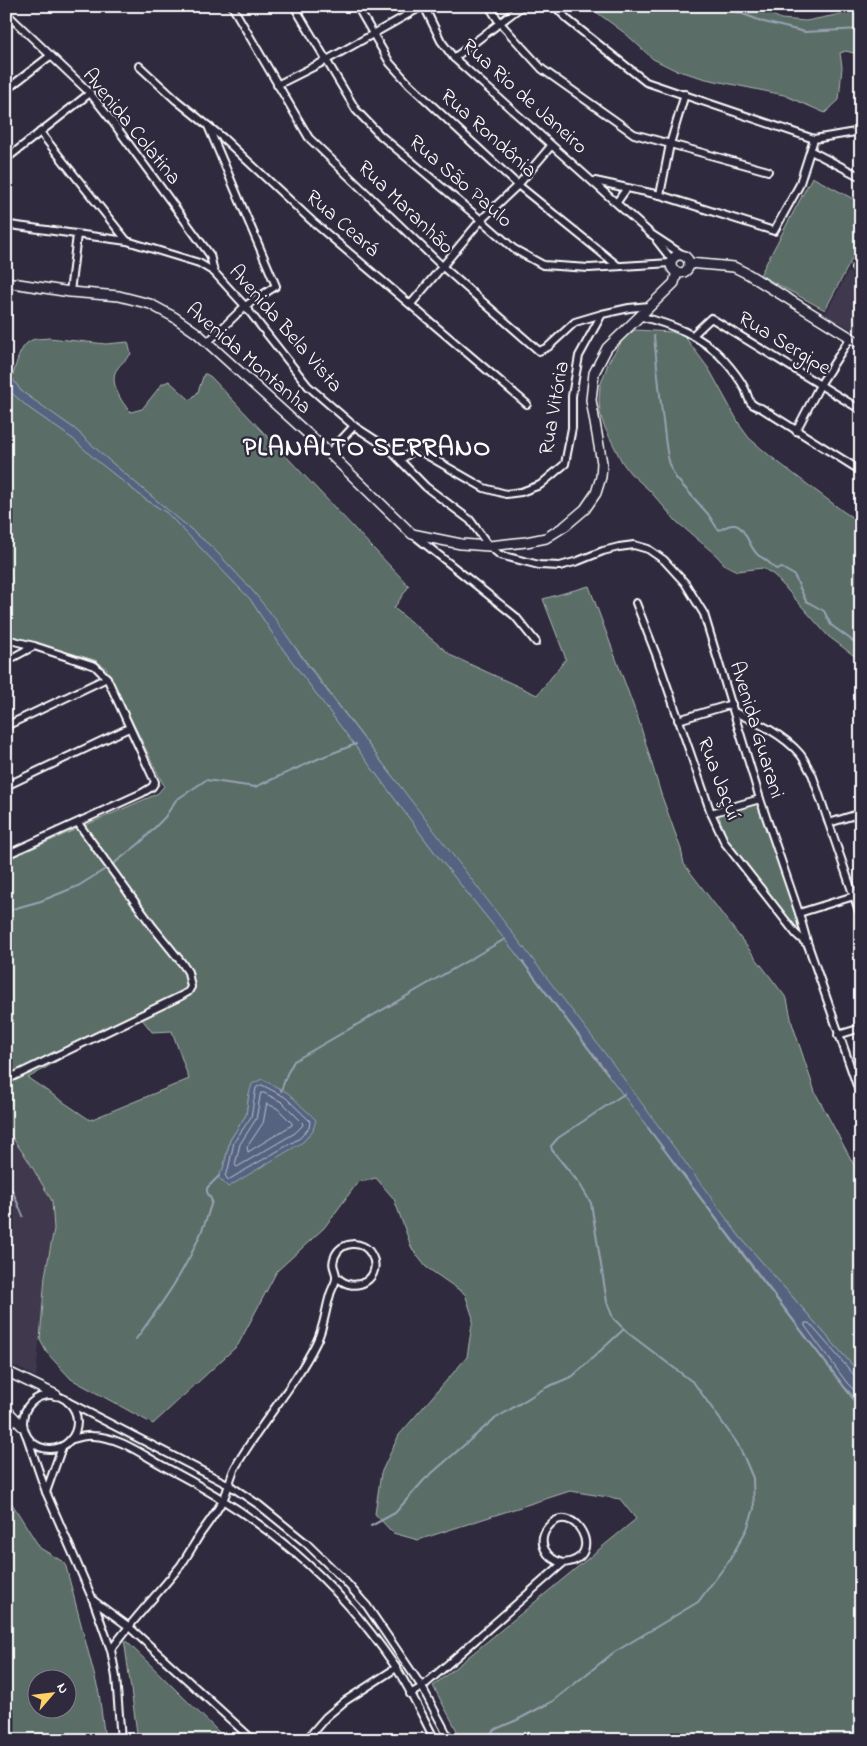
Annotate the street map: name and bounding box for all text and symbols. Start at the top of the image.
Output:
street label: Rua Rio de Janeiro [454,32,594,162]
street label: Avenida Colatina [74,62,188,192]
street label: Rua Rondônia [433,82,543,186]
street label: Rua São Paulo [401,128,519,236]
street label: Rua Maranhão [350,154,460,262]
street label: Rua Ceará [298,183,386,265]
street label: Avenida Bela Vista [221,258,349,400]
street label: Avenida Montanha [179,296,317,422]
street label: Rua Sergipe [731,304,837,386]
street label: Rua Vitória [532,359,578,457]
district label: PLANALTO SERRANO [243,430,491,468]
street label: Avenida Guarani [721,658,791,802]
street label: Rua Jaçuí [688,733,748,825]
north arrow [28,1668,78,1718]
text: N [51,1679,74,1698]

